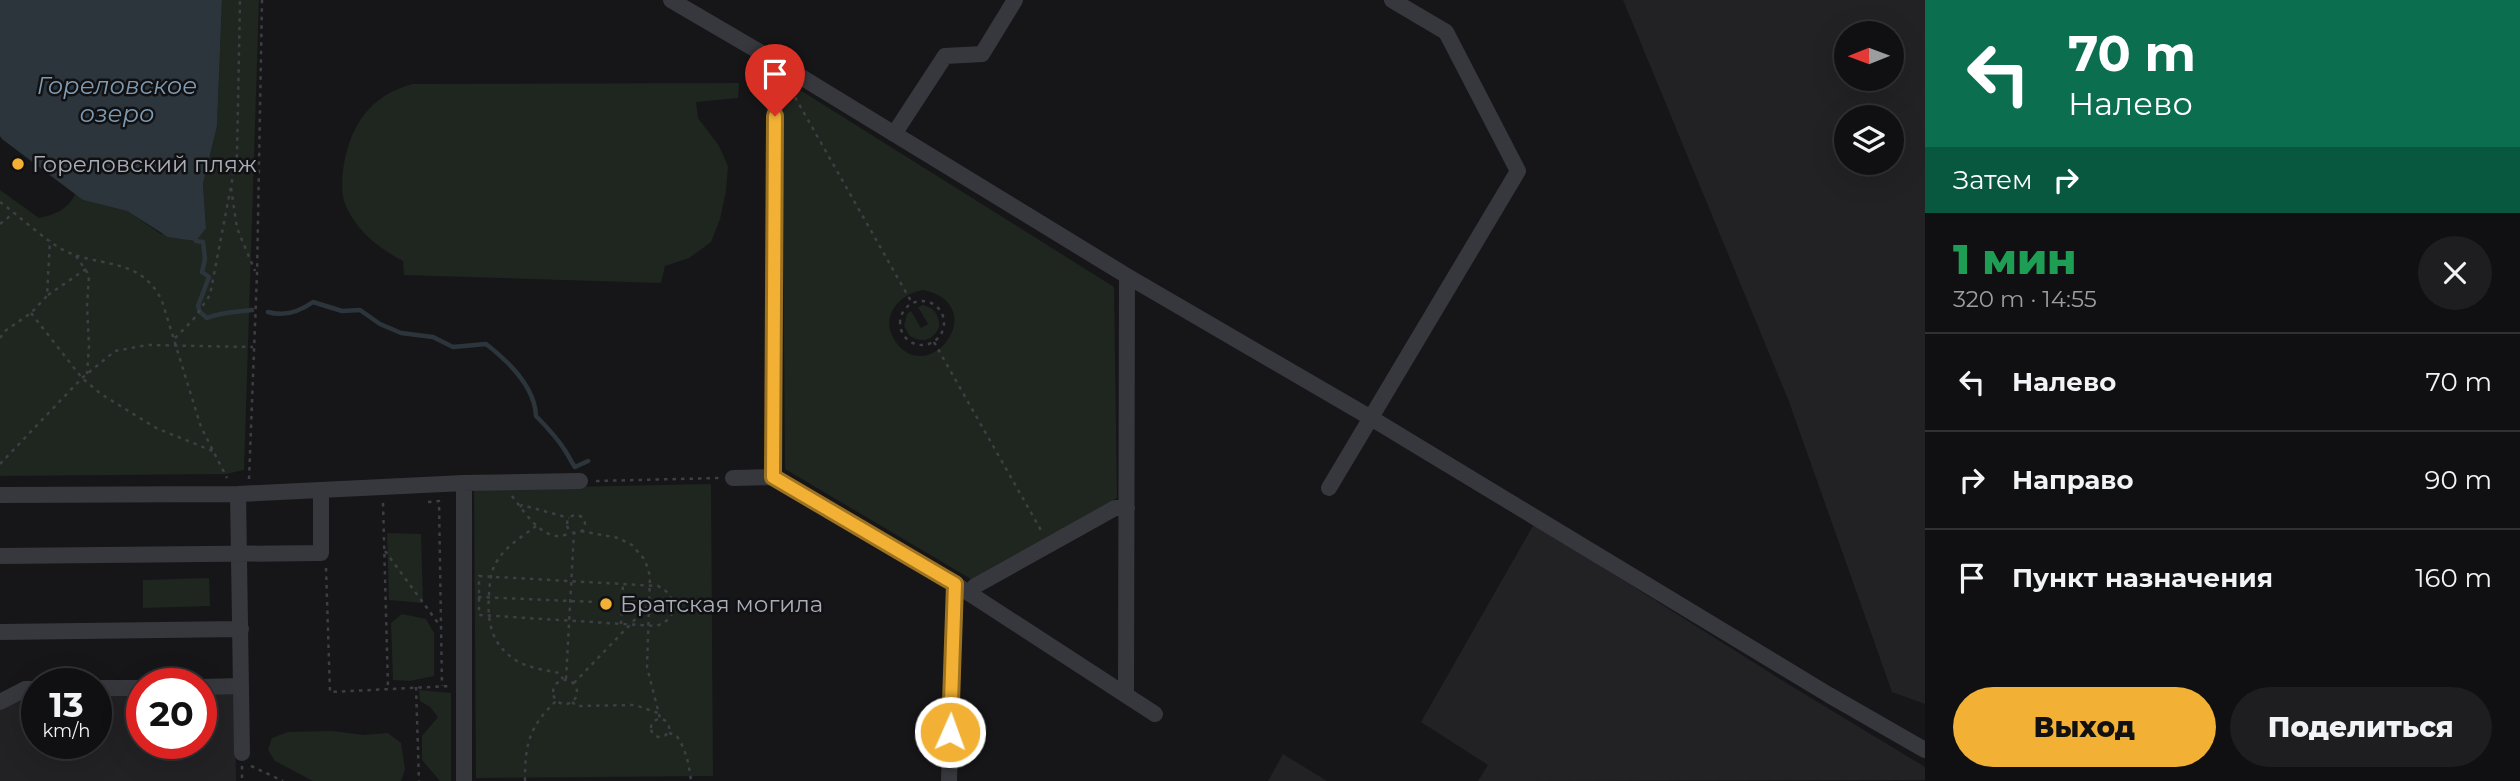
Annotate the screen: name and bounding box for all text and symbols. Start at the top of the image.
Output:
north arrow [1834,21,1904,91]
map controls [1834,21,1904,175]
text: 70 m [2068,24,2196,83]
icon: left [1953,28,2044,119]
pin [745,44,805,116]
icon: arrive [756,55,794,93]
water label: Гореловское озеро [37,71,197,128]
text: Налево [2068,84,2193,123]
button: layers [1834,105,1904,175]
place label: Гореловский пляж [32,150,257,178]
marker: Гореловский пляж [10,156,26,172]
icon: right [2047,161,2085,199]
text: Затем [1953,164,2033,196]
text: 1 мин [1953,233,2077,285]
button: close [2418,236,2492,310]
text: 320 m · 14:55 [1953,285,2097,313]
icon: left [1953,363,1991,401]
text: Налево [2012,366,2116,398]
text: 70 m [2426,366,2492,398]
icon: right [1953,461,1991,499]
text: Направо [2012,464,2133,496]
text: 90 m [2425,464,2492,496]
icon: arrive [1953,559,1991,597]
text: Пункт назначения [2012,562,2273,594]
text: 160 m [2415,562,2492,594]
place label: Братская могила [620,590,823,618]
marker: Братская могила [598,596,614,612]
speed limit sign: 20 [126,668,217,759]
text: 13 [49,683,84,726]
button: Выход [1953,687,2216,767]
button: Поделиться [2230,687,2492,767]
position arrow [913,695,987,769]
text: km/h [42,720,91,742]

